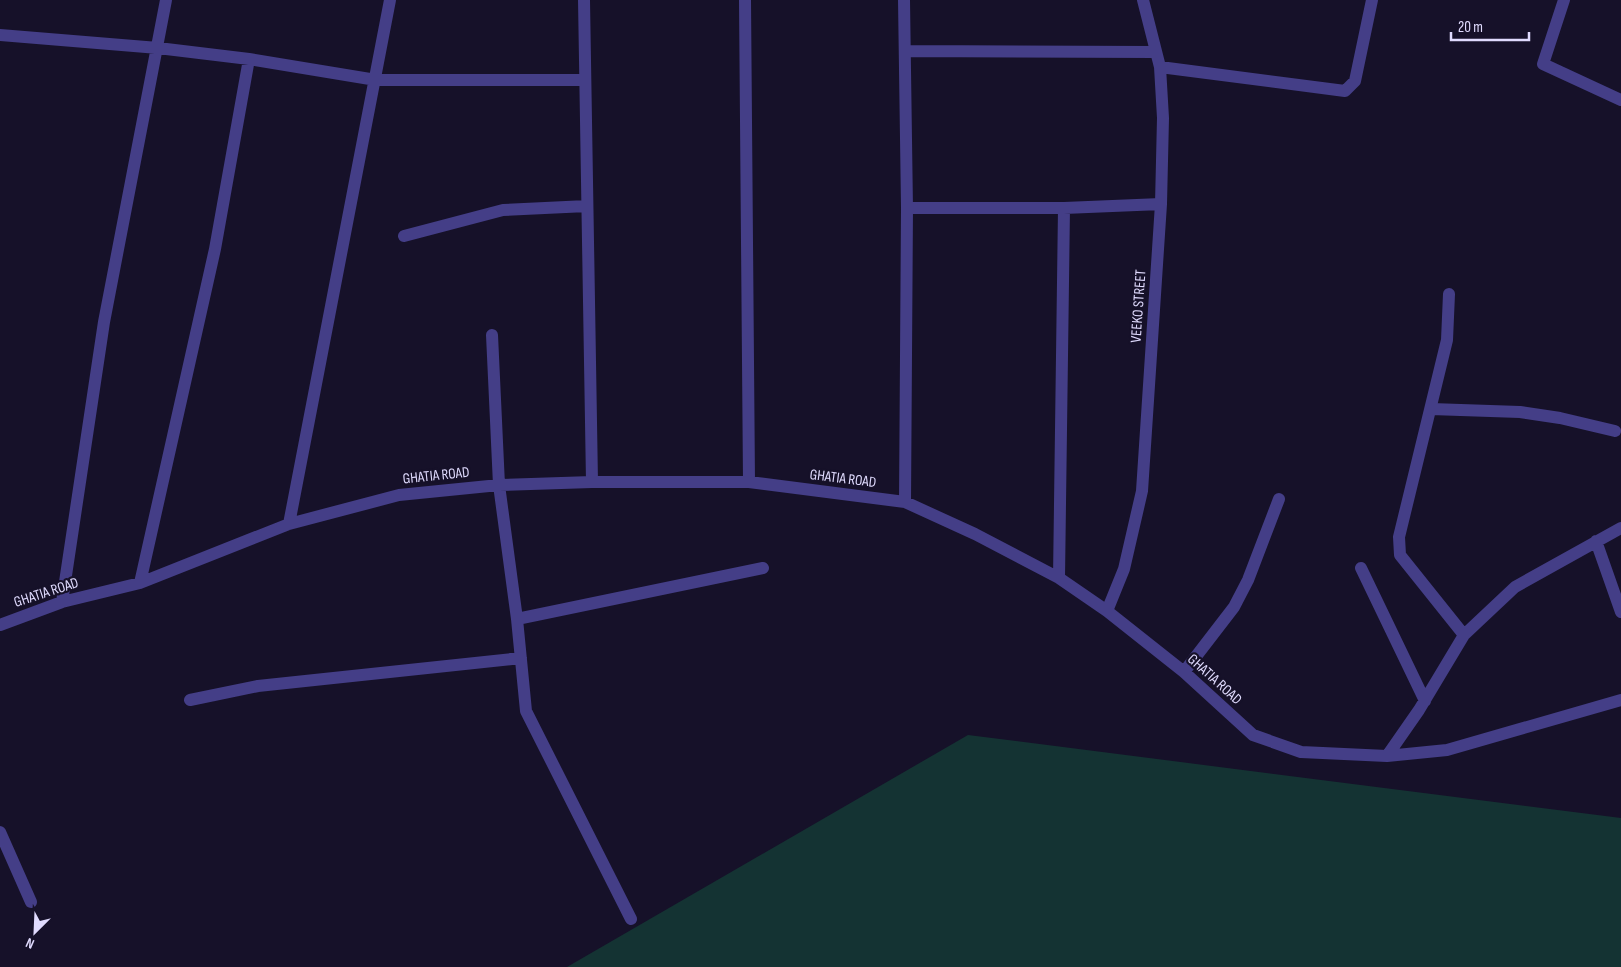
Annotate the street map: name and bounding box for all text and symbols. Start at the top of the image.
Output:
scale bar [1451,10,1528,42]
text: 20 m [1458,18,1483,37]
street label: VEEKO STREET [1126,269,1151,343]
street label: GHATIA ROAD [402,463,470,488]
street label: GHATIA ROAD [809,465,877,492]
street label: GHATIA ROAD [11,573,81,612]
street label: GHATIA ROAD [1183,650,1246,709]
north arrow [10,907,60,957]
text: N [23,934,37,953]

